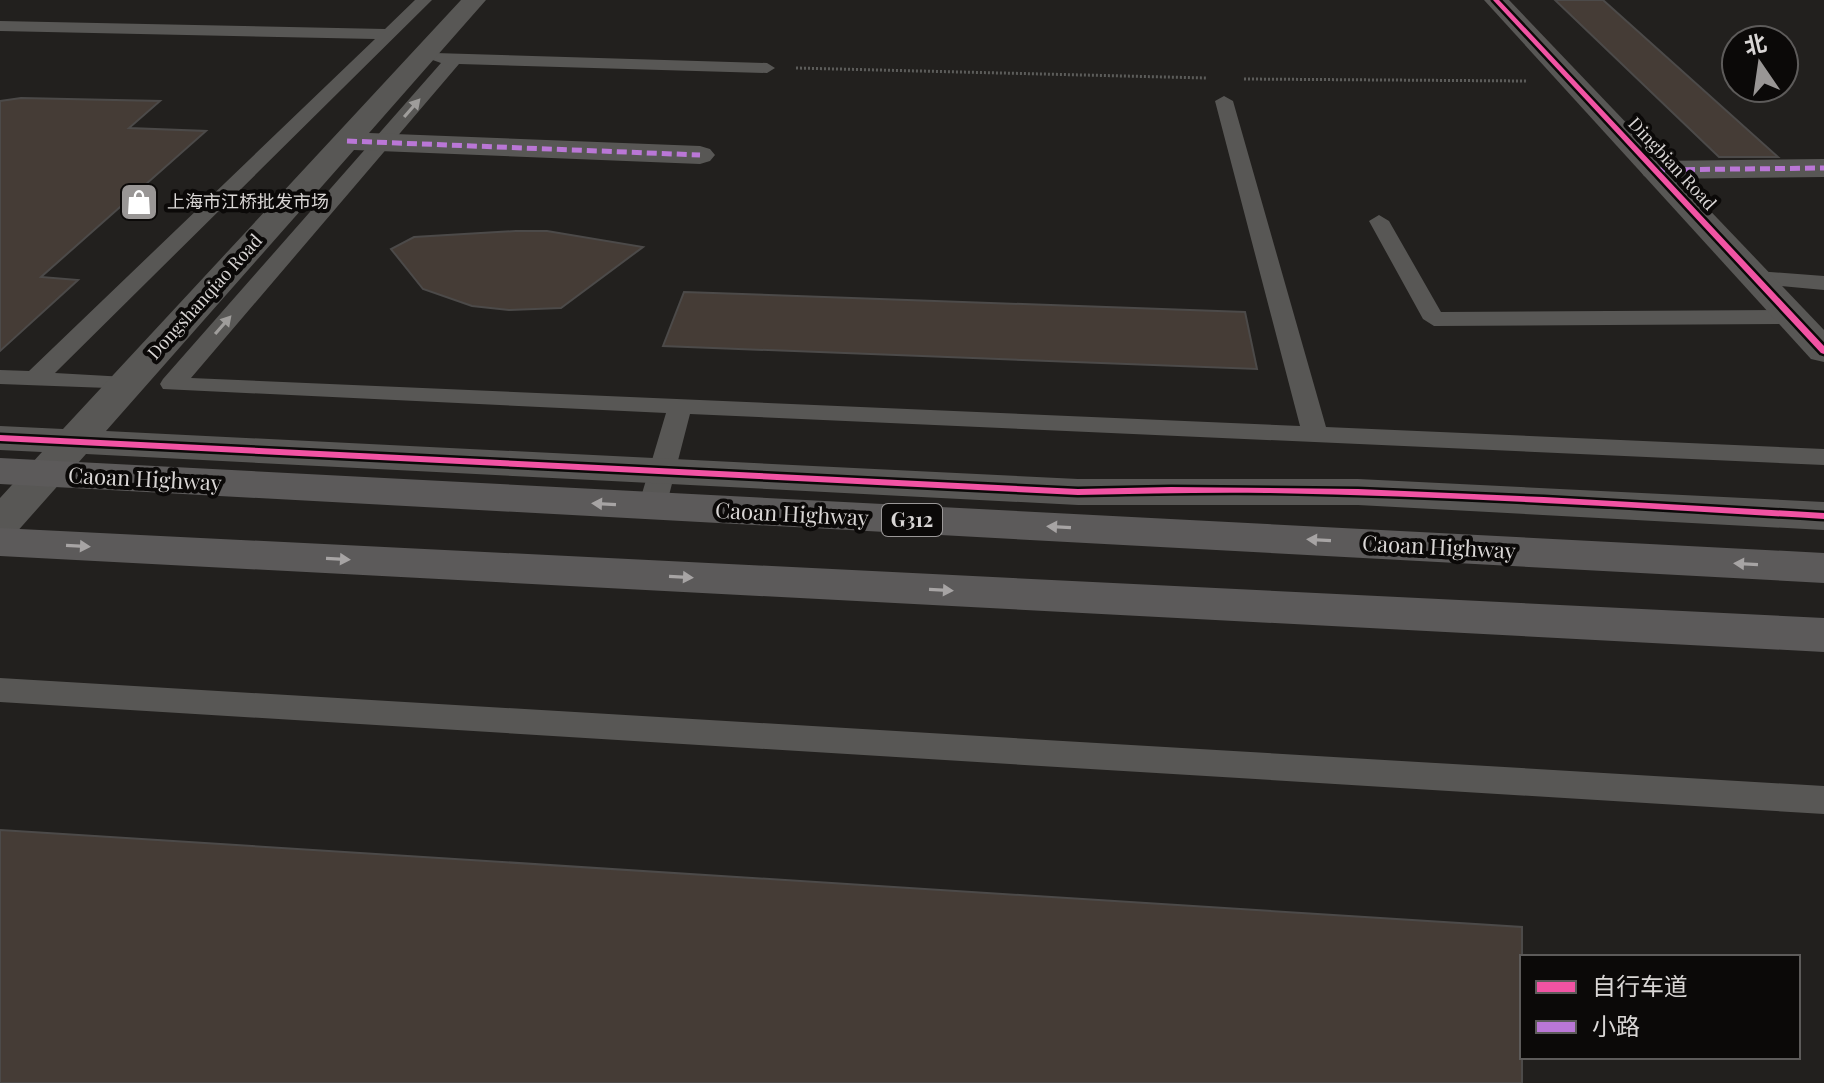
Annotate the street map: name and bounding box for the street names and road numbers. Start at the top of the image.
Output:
street label: Dingbian Road [1623,112,1722,215]
street label: Dongshanqiao Road [142,228,267,364]
street label: Caoan Highway [67,459,223,497]
street label: Caoan Highway [714,494,870,532]
road number: G312 [882,504,942,536]
street label: Caoan Highway [1361,527,1517,565]

